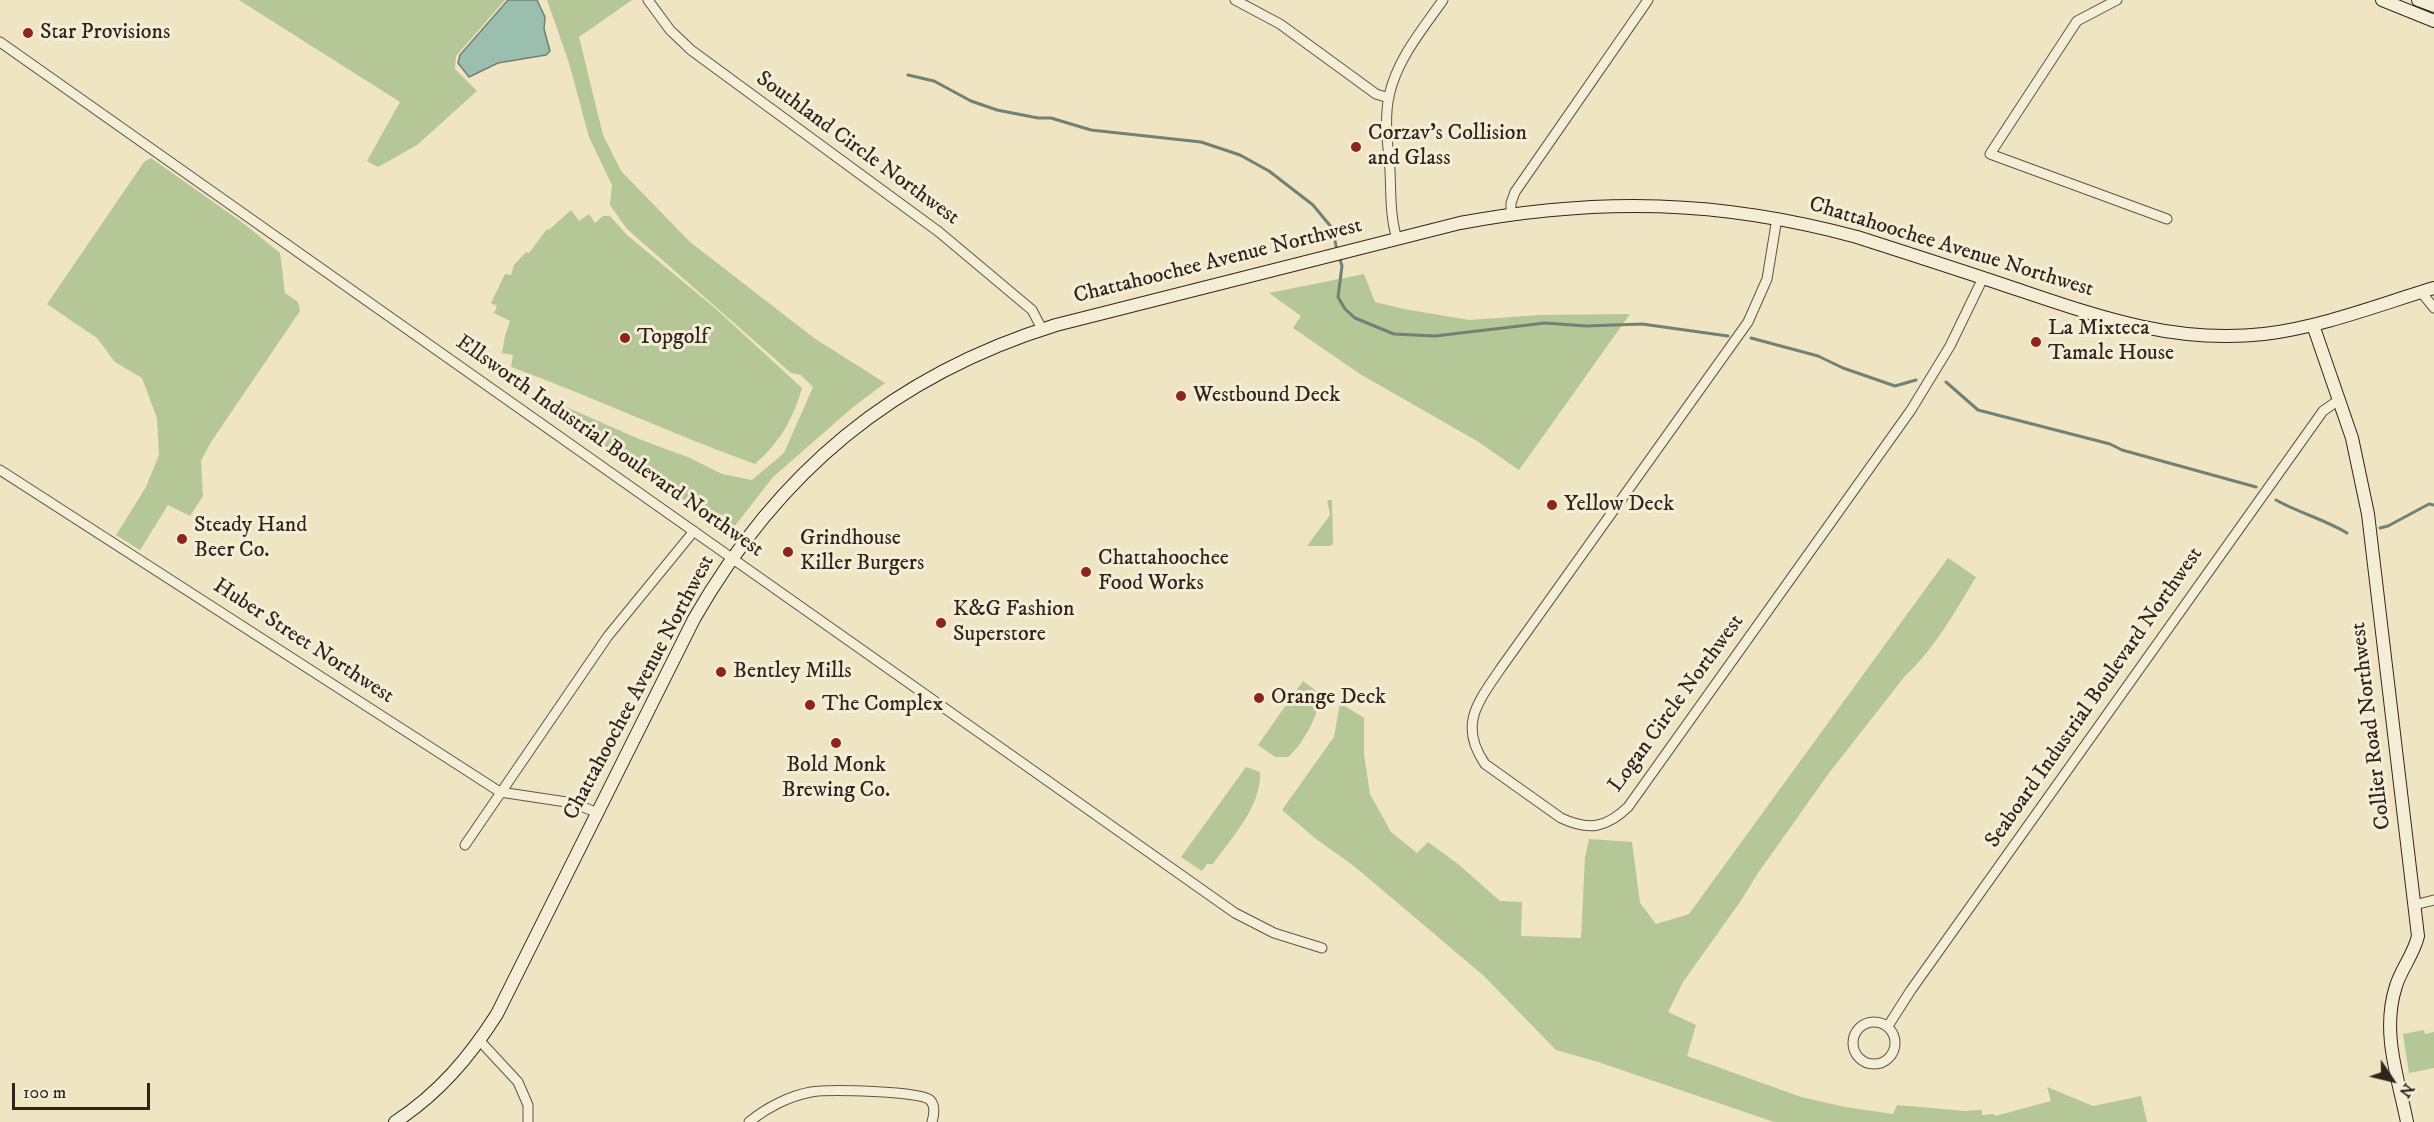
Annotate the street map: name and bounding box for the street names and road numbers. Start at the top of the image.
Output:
street label: Southland Circle Northwest [750,66,964,232]
street label: Chattahoochee Avenue Northwest [1805,192,2097,304]
street label: Chattahoochee Avenue Northwest [1071,213,1365,311]
street label: Ellsworth Industrial Boulevard Northwest [450,330,768,564]
street label: Seaboard Industrial Boulevard Northwest [1981,542,2209,854]
street label: Chattahoochee Avenue Northwest [559,551,721,825]
street label: Huber Street Northwest [208,574,398,710]
street label: Logan Circle Northwest [1604,610,1750,798]
street label: Collier Road Northwest [2346,621,2398,831]

